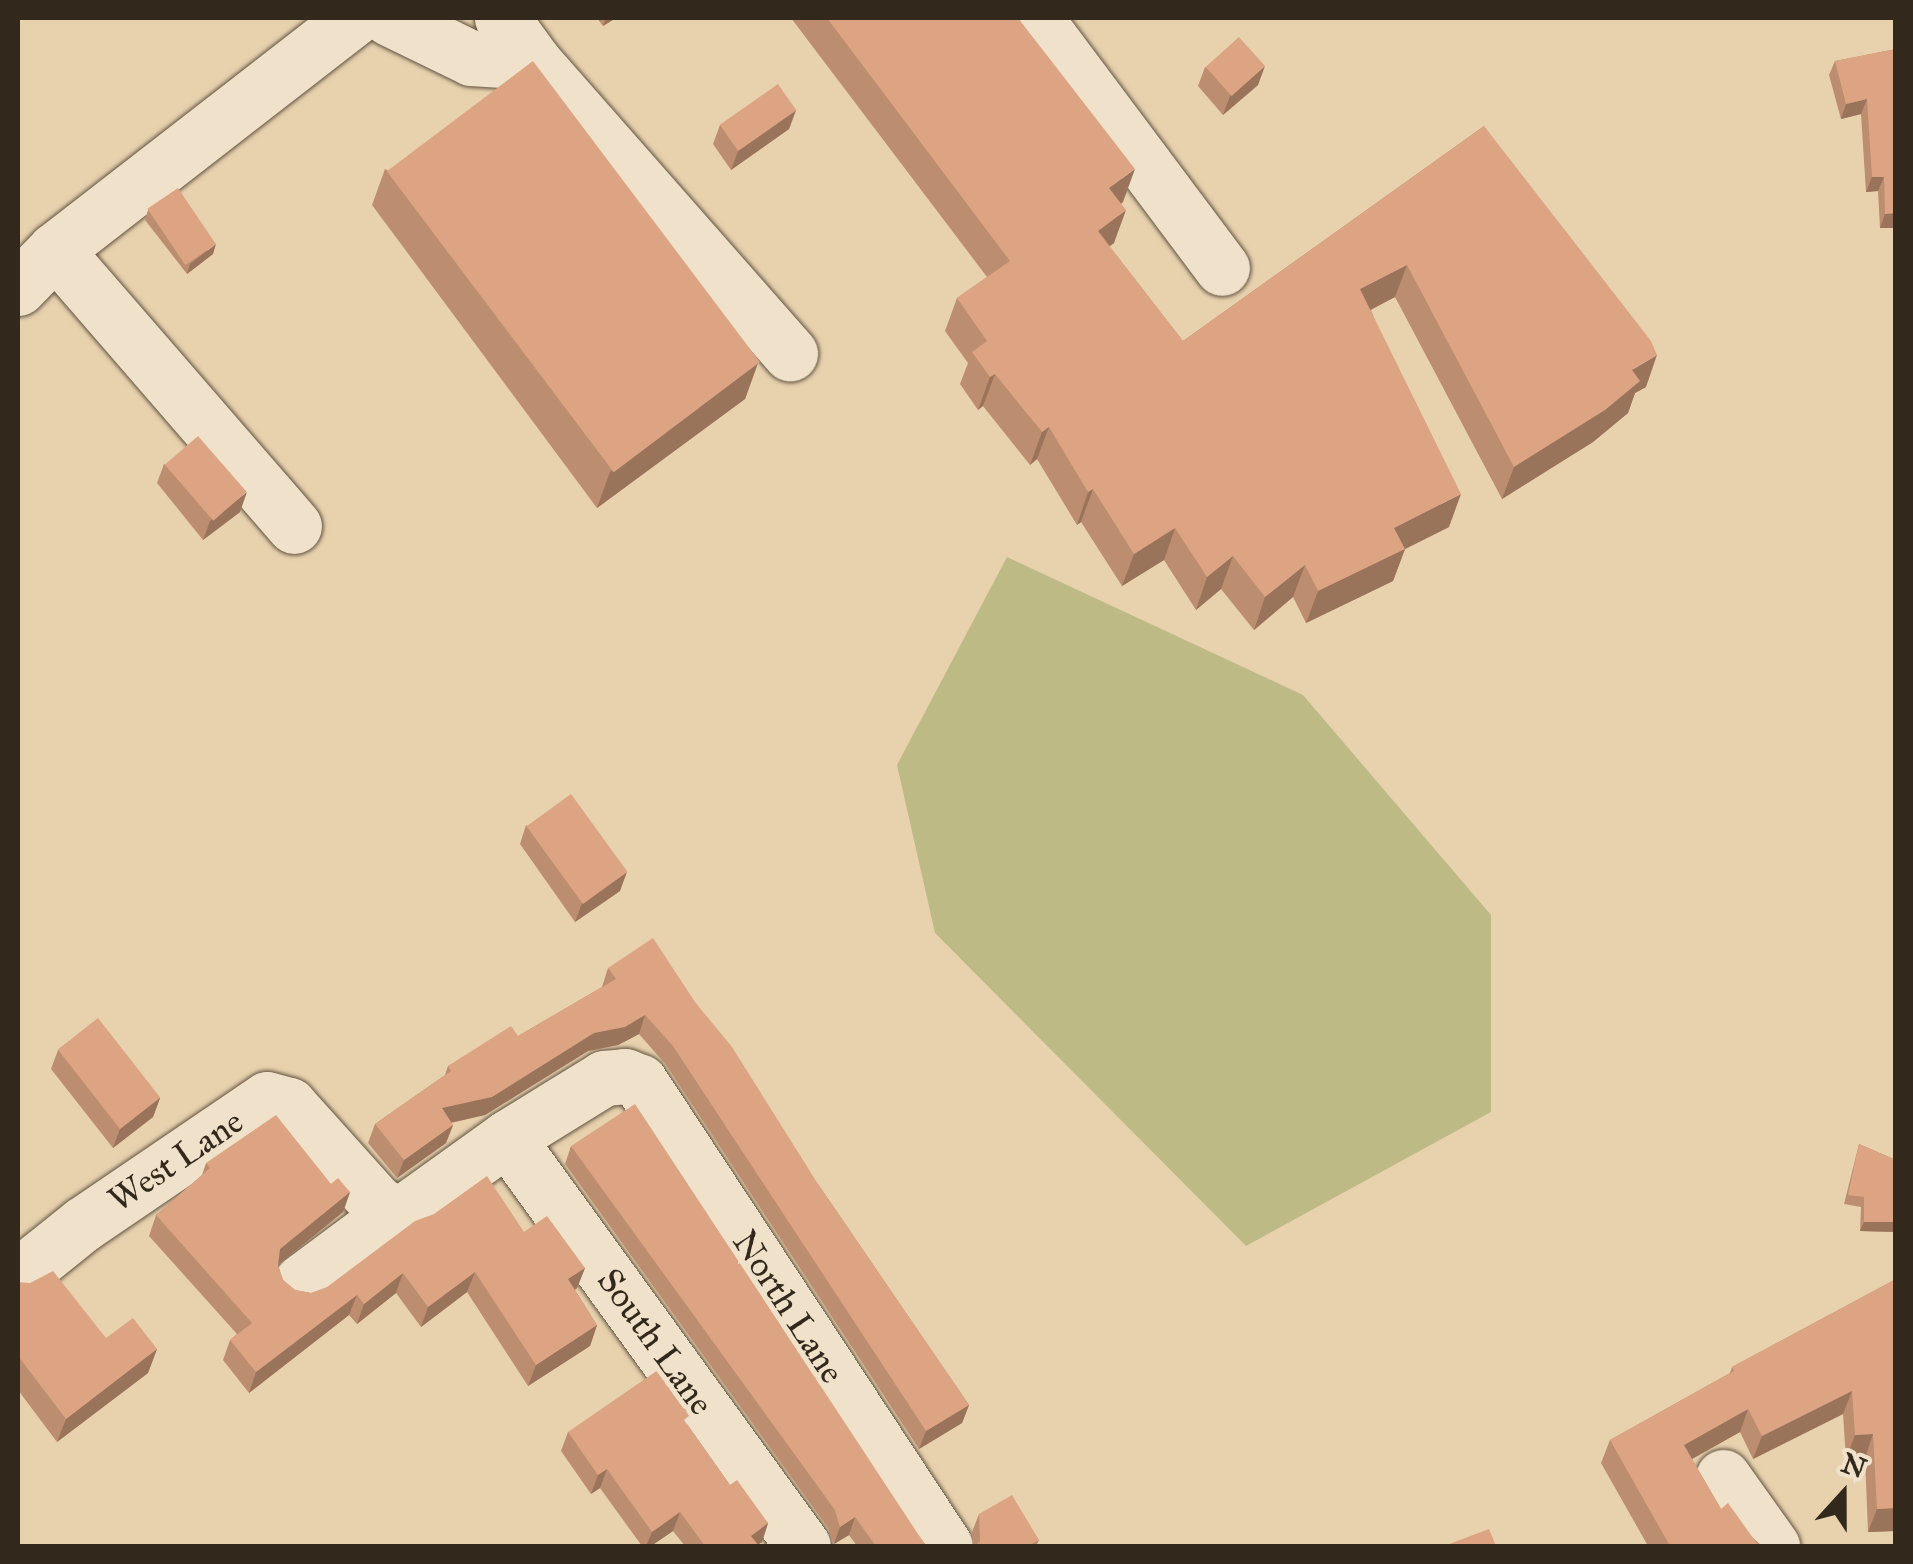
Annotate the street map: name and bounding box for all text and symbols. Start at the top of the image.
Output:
street label: West Lane [101,1101,251,1221]
street label: North Lane [723,1223,853,1391]
street label: South Lane [588,1261,722,1423]
north arrow [1793,1444,1893,1544]
text: N [1837,1445,1871,1486]

